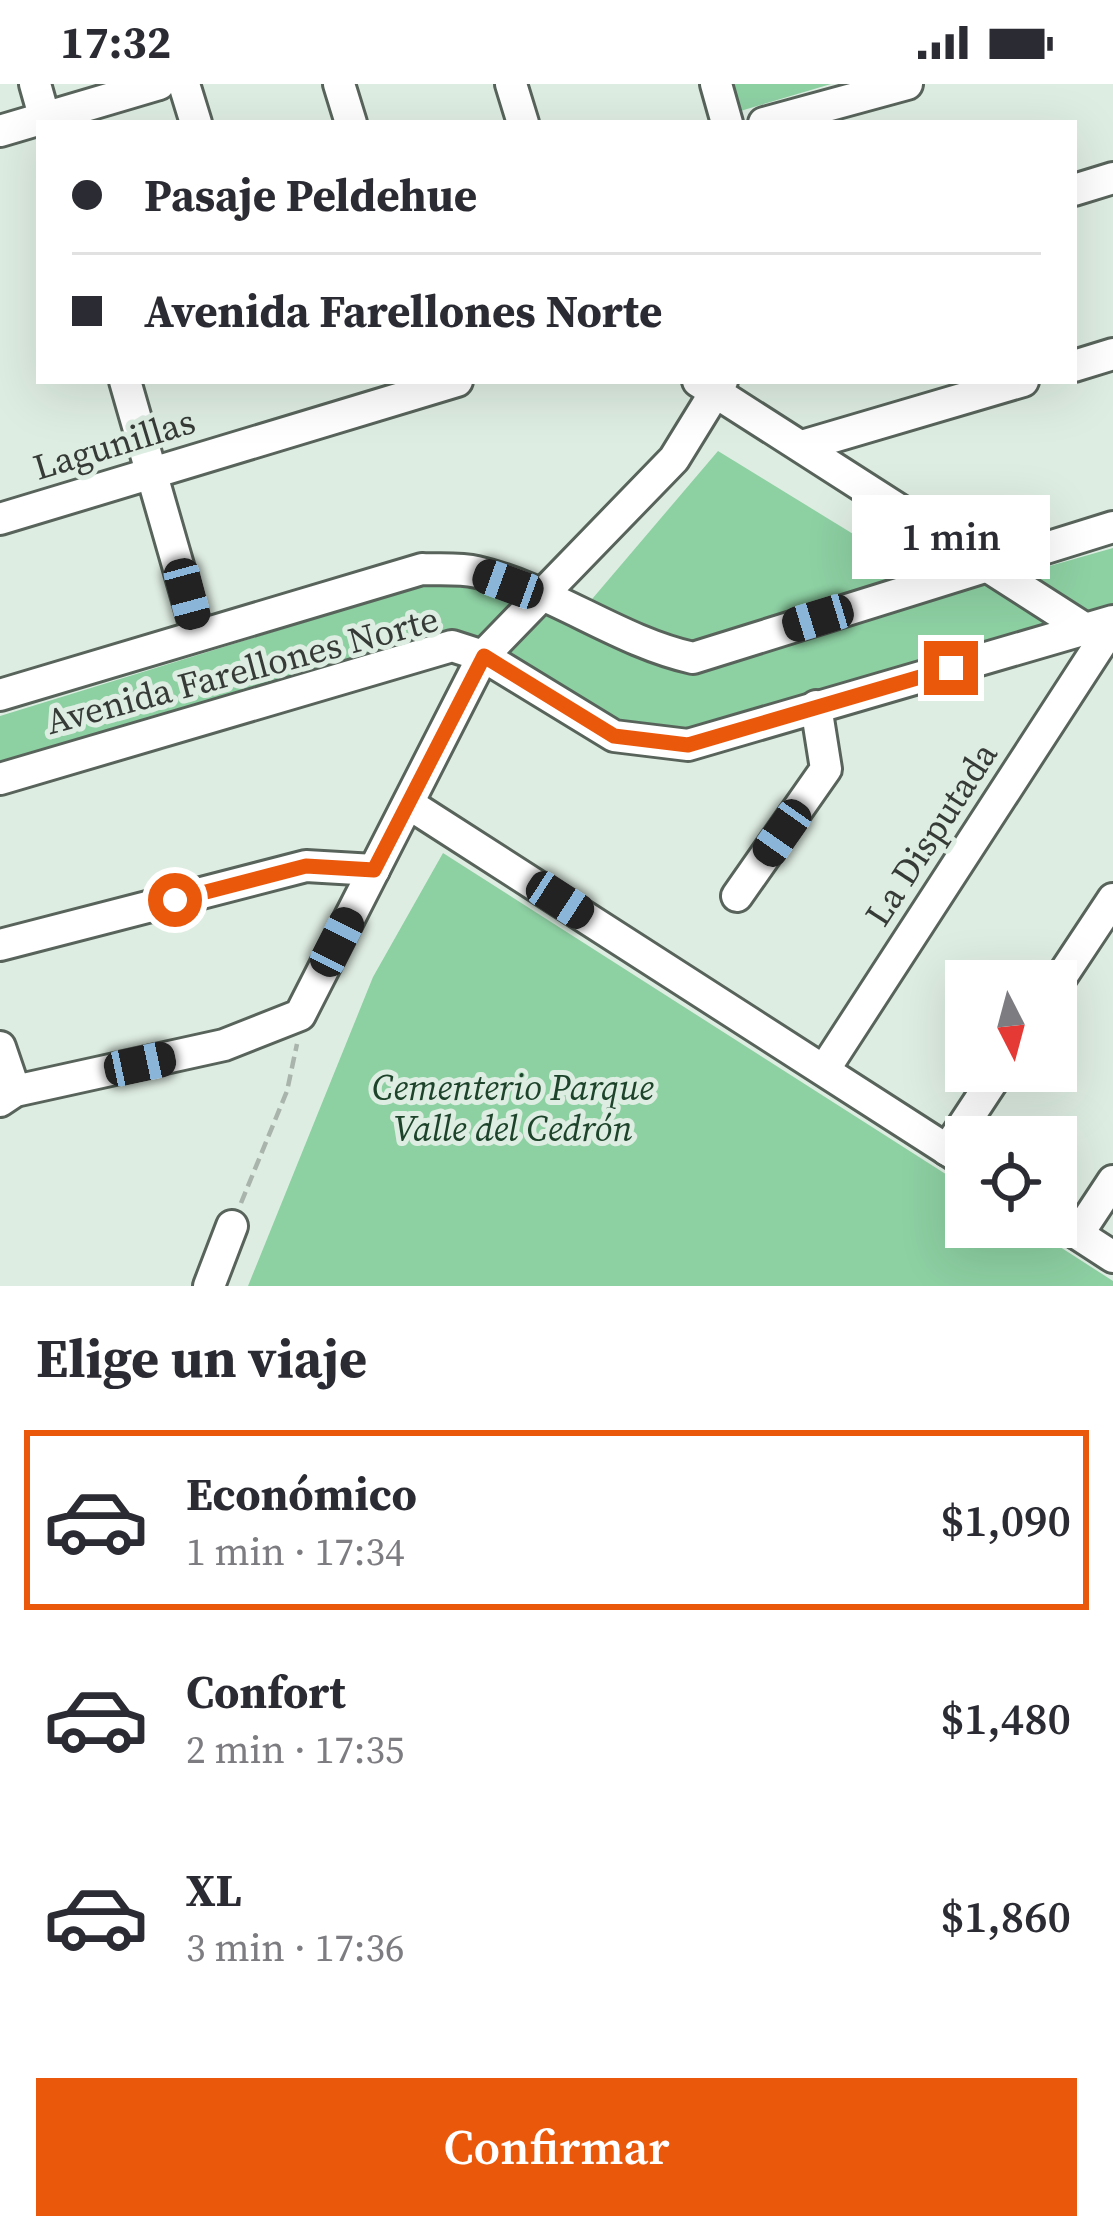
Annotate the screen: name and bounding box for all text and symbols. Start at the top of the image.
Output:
text: 17:32 [60,11,171,73]
text: Pasaje Peldehue [144,164,477,226]
text: Avenida Farellones Norte [144,280,662,342]
street label: Lagunillas [27,396,201,492]
callout: 1 min [852,494,1050,578]
text: 1 min [901,510,1001,563]
car [160,555,214,633]
car [468,555,548,613]
car [778,590,858,646]
street label: Avenida Farellones Norte [40,594,444,746]
route end [924,641,978,695]
street label: La Disputada [853,732,1009,935]
car [747,793,817,873]
car [520,865,600,935]
route start [148,873,202,927]
car [305,902,369,982]
north arrow [945,960,1077,1092]
map controls [945,960,1077,1248]
car [101,1039,179,1089]
park label: Cementerio Parque Valle del Cedrón [372,1063,654,1153]
button: locate [945,1116,1077,1248]
text: Elige un viaje [36,1321,367,1395]
text: Económico [186,1463,417,1525]
icon: car [42,1466,150,1574]
text: $1,090 [940,1489,1071,1551]
text: 1 min · 17:34 [186,1525,405,1578]
text: Confort [186,1661,346,1723]
icon: car [42,1664,150,1772]
text: $1,480 [940,1687,1071,1749]
text: 2 min · 17:35 [186,1723,405,1776]
text: XL [186,1859,242,1921]
icon: car [42,1862,150,1970]
text: $1,860 [940,1885,1071,1947]
text: 3 min · 17:36 [186,1921,405,1974]
button: Confirmar [36,2078,1077,2216]

